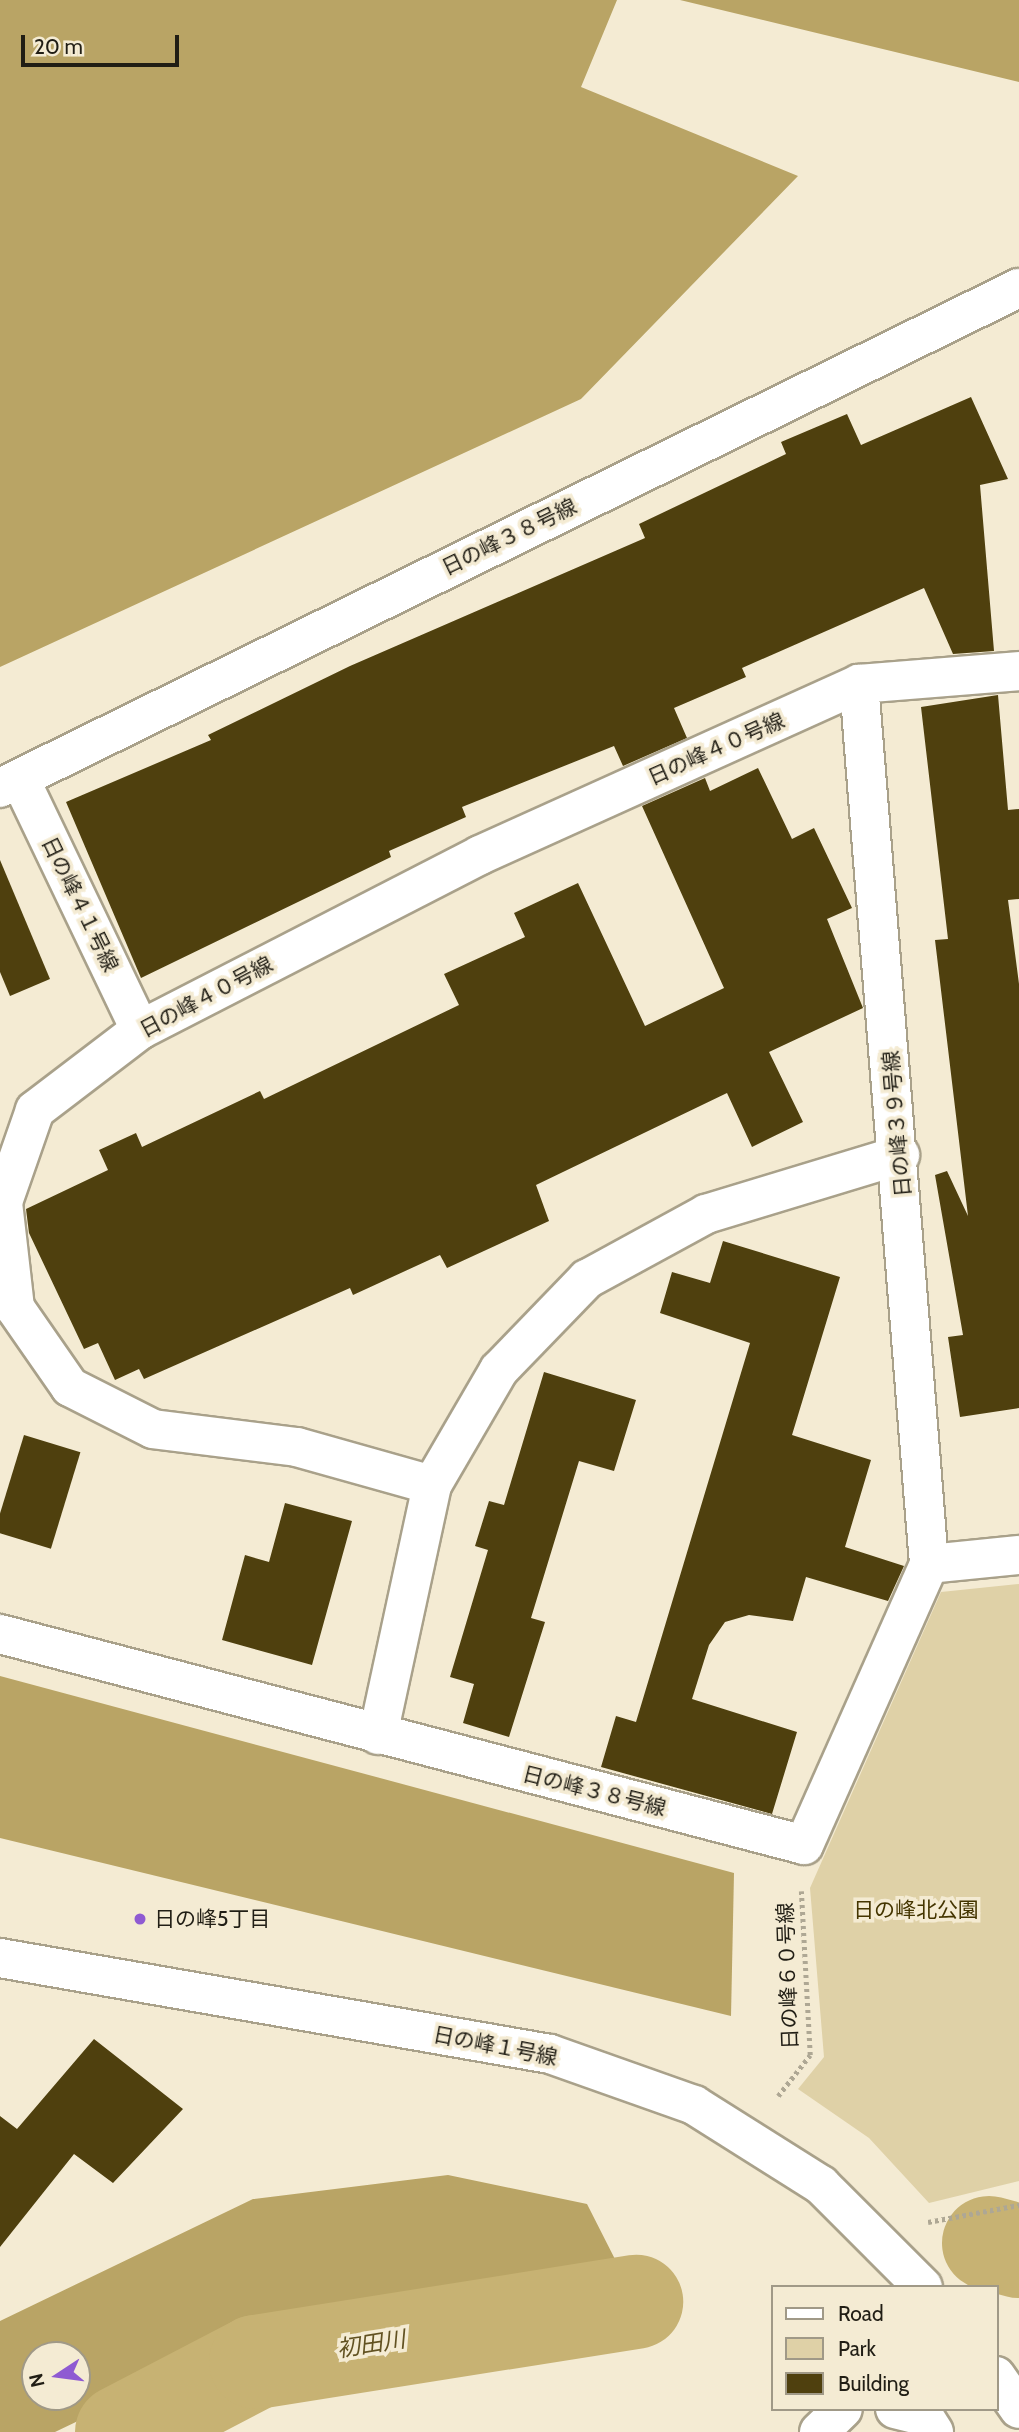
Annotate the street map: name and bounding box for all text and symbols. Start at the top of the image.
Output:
scale bar [24,21,182,65]
text: 20 m [34,34,83,59]
street label: 日の峰３８号線 [437,493,581,581]
street label: 日の峰４０号線 [644,708,788,790]
street label: 日の峰４１号線 [36,832,124,976]
street label: 日の峰４０号線 [135,951,277,1043]
street label: 日の峰３９号線 [878,1050,916,1198]
street label: 日の峰３８号線 [520,1761,668,1821]
park label: 日の峰北公園 [853,1897,979,1923]
street label: 日の峰６０号線 [773,1902,803,2050]
place label: 日の峰5丁目 [154,1906,270,1932]
marker: 日の峰5丁目 [132,1911,148,1927]
street label: 日の峰１号線 [431,2022,559,2070]
legend [771,2285,998,2411]
text: Road [838,2301,884,2326]
water label: 初田川 [335,2325,407,2363]
text: Park [838,2336,876,2361]
north arrow [21,2341,91,2411]
text: N [24,2371,50,2390]
text: Building [838,2371,909,2396]

